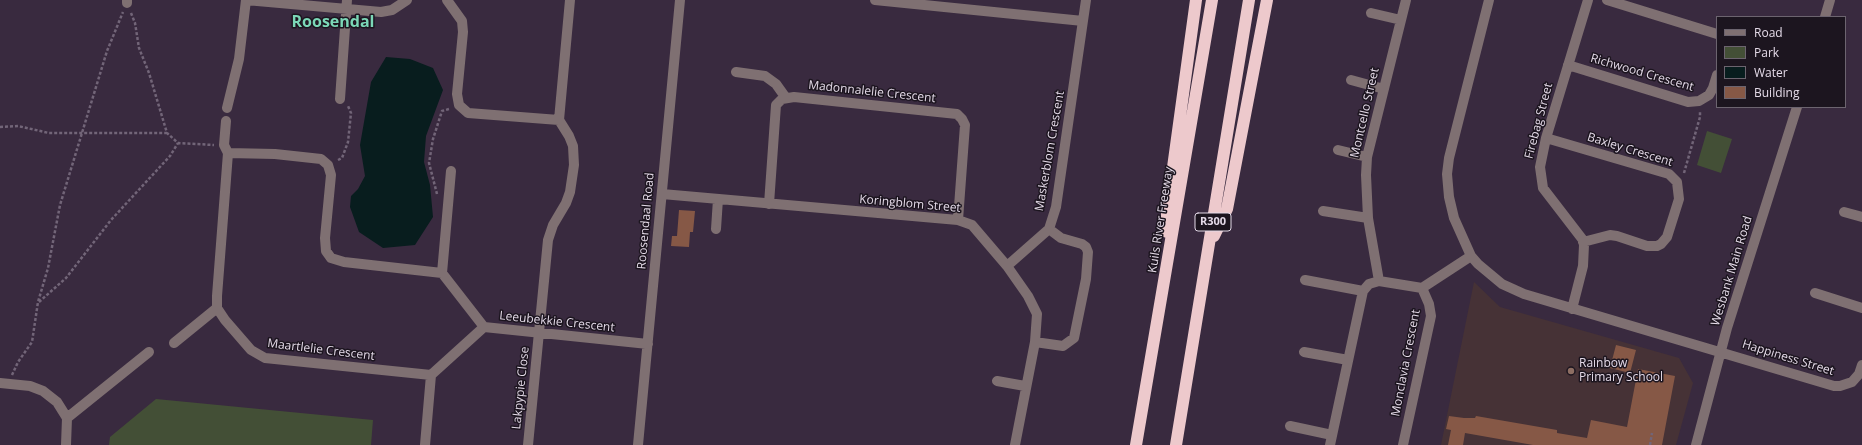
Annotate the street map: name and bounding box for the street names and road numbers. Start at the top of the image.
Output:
street label: Richwood Crescent [1589,51,1695,95]
street label: Montcello Street [1348,67,1382,159]
street label: Madonnalelie Crescent [808,78,936,106]
street label: Firebag Street [1522,81,1556,161]
street label: Maskerblom Crescent [1032,90,1068,212]
street label: Baxley Crescent [1586,130,1674,170]
street label: Kuils River Freeway [1145,166,1177,274]
street label: Roosendaal Road [635,172,657,270]
street label: Koringblom Street [859,192,961,216]
road number: R300 [1195,213,1231,231]
street label: Wesbank Main Road [1708,214,1756,328]
street label: Monclavia Crescent [1389,308,1423,418]
street label: Leeubekkie Crescent [499,309,615,335]
street label: Maartlelie Crescent [267,336,375,364]
street label: Happiness Street [1740,337,1836,379]
street label: Lakpypie Close [509,346,533,430]

